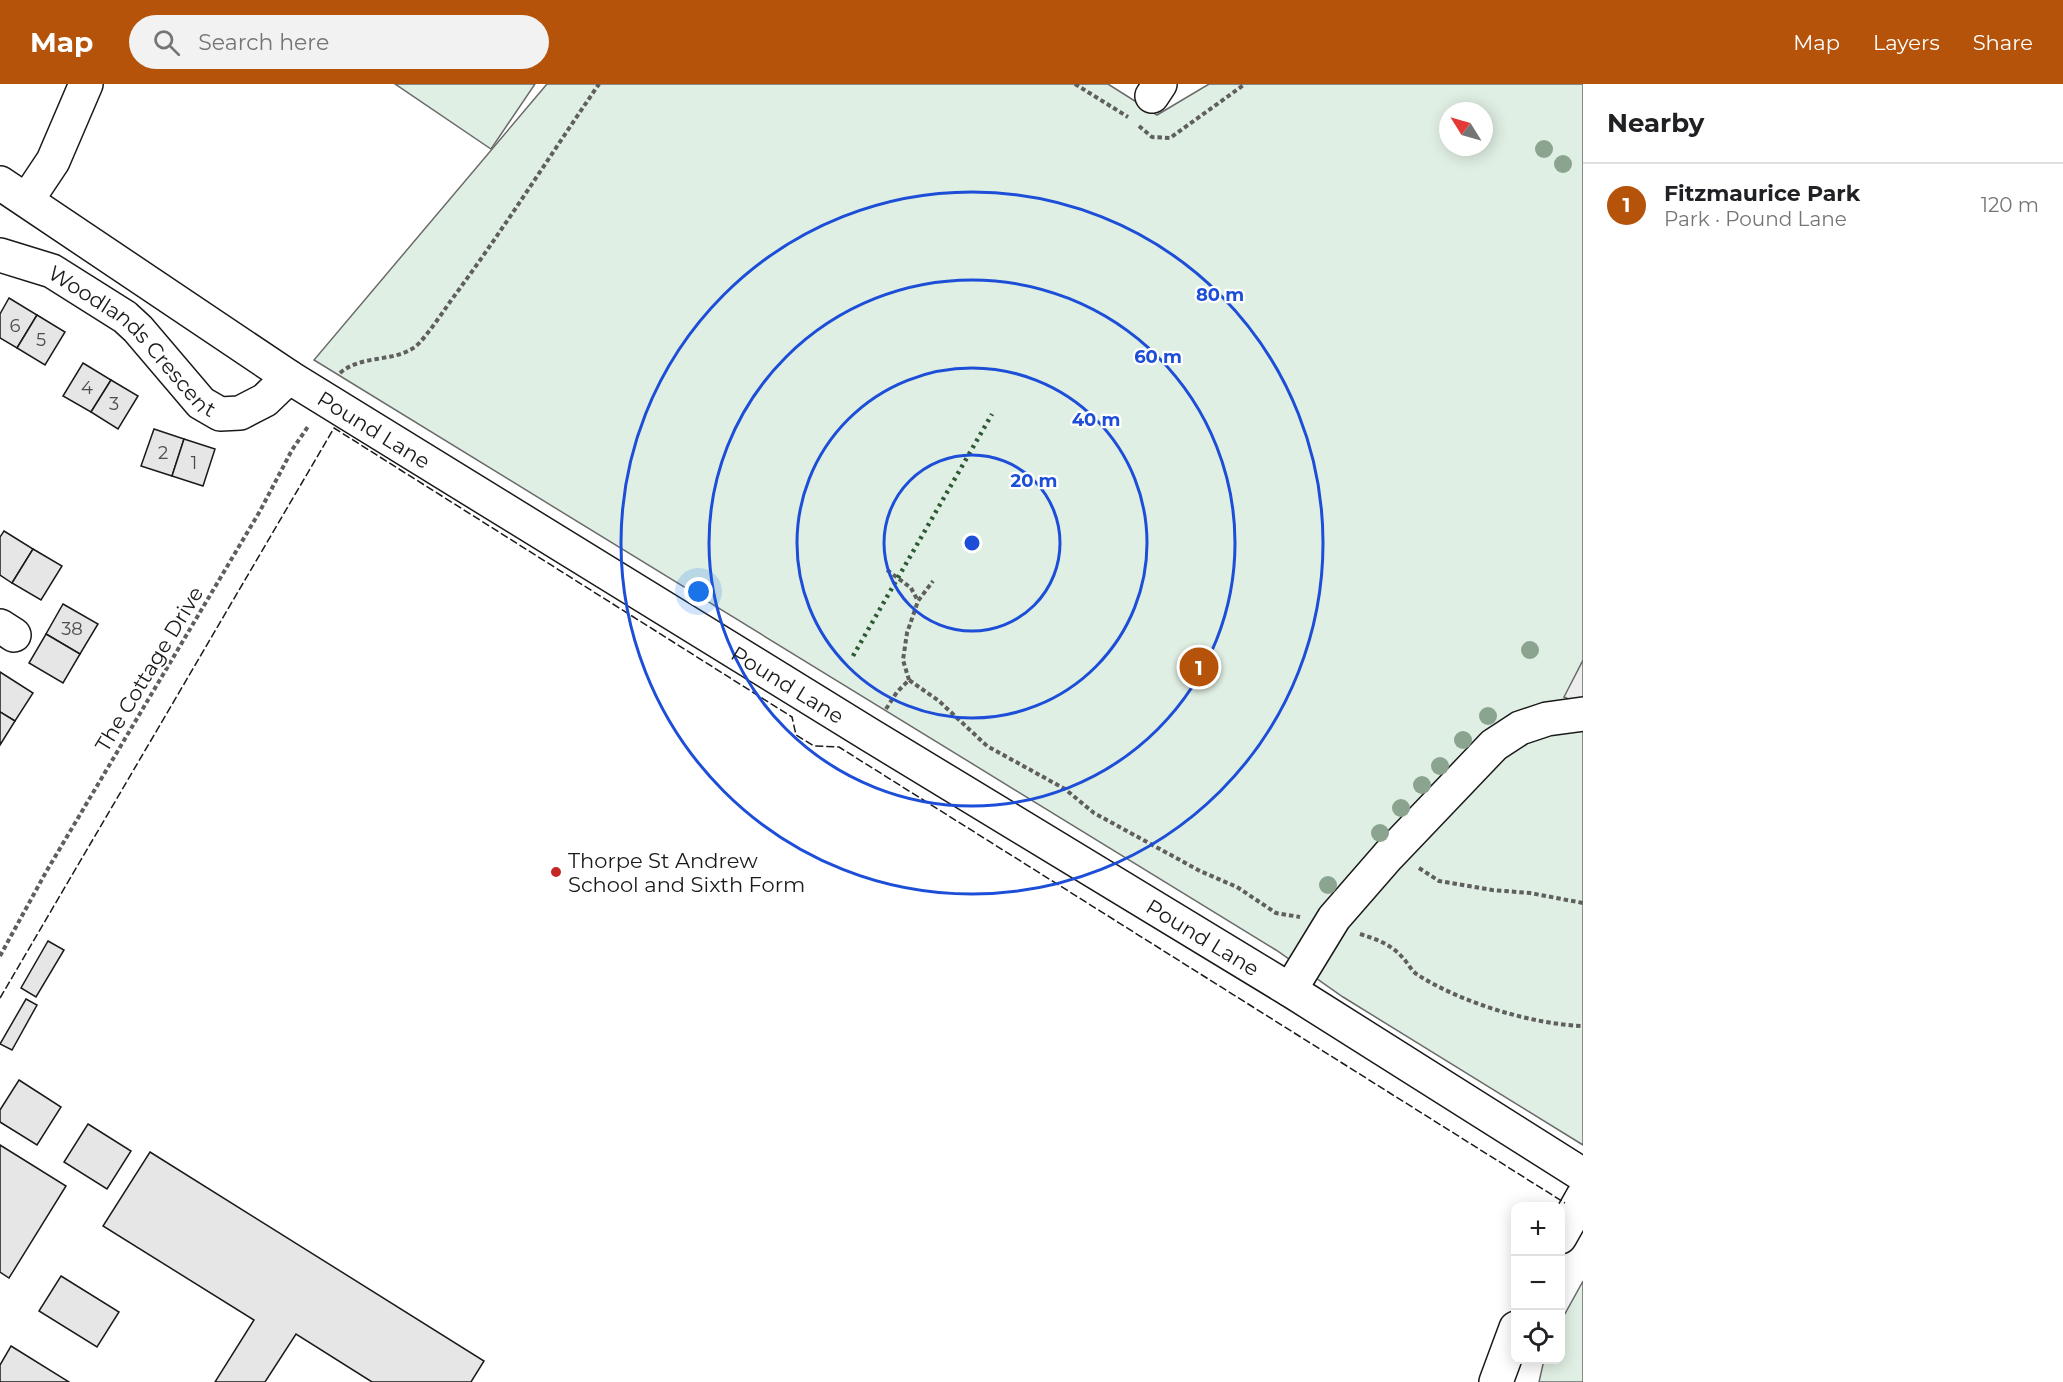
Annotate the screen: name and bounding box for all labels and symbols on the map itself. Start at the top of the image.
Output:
north arrow [1439,102,1493,156]
street label: Woodlands Crescent [44,260,221,422]
text: 80 m [1196,284,1244,306]
house number: 6 [10,315,21,337]
house number: 5 [36,329,46,351]
text: 60 m [1134,346,1182,368]
house number: 4 [81,377,93,399]
street label: Pound Lane [313,385,435,474]
house number: 3 [109,393,119,415]
text: 40 m [1072,409,1120,431]
house number: 2 [158,442,168,464]
house number: 1 [191,452,197,474]
text: 20 m [1011,470,1057,492]
centre of rings [962,533,982,553]
your location [684,577,713,606]
street label: The Cottage Drive [90,582,208,756]
house number: 38 [61,618,83,640]
street label: Pound Lane [727,640,849,729]
pin: 1 [1180,644,1218,690]
place label: Thorpe St Andrew School and Sixth Form [568,848,805,897]
marker: Thorpe St Andrew School and Sixth Form [549,865,563,879]
street label: Pound Lane [1142,893,1264,981]

